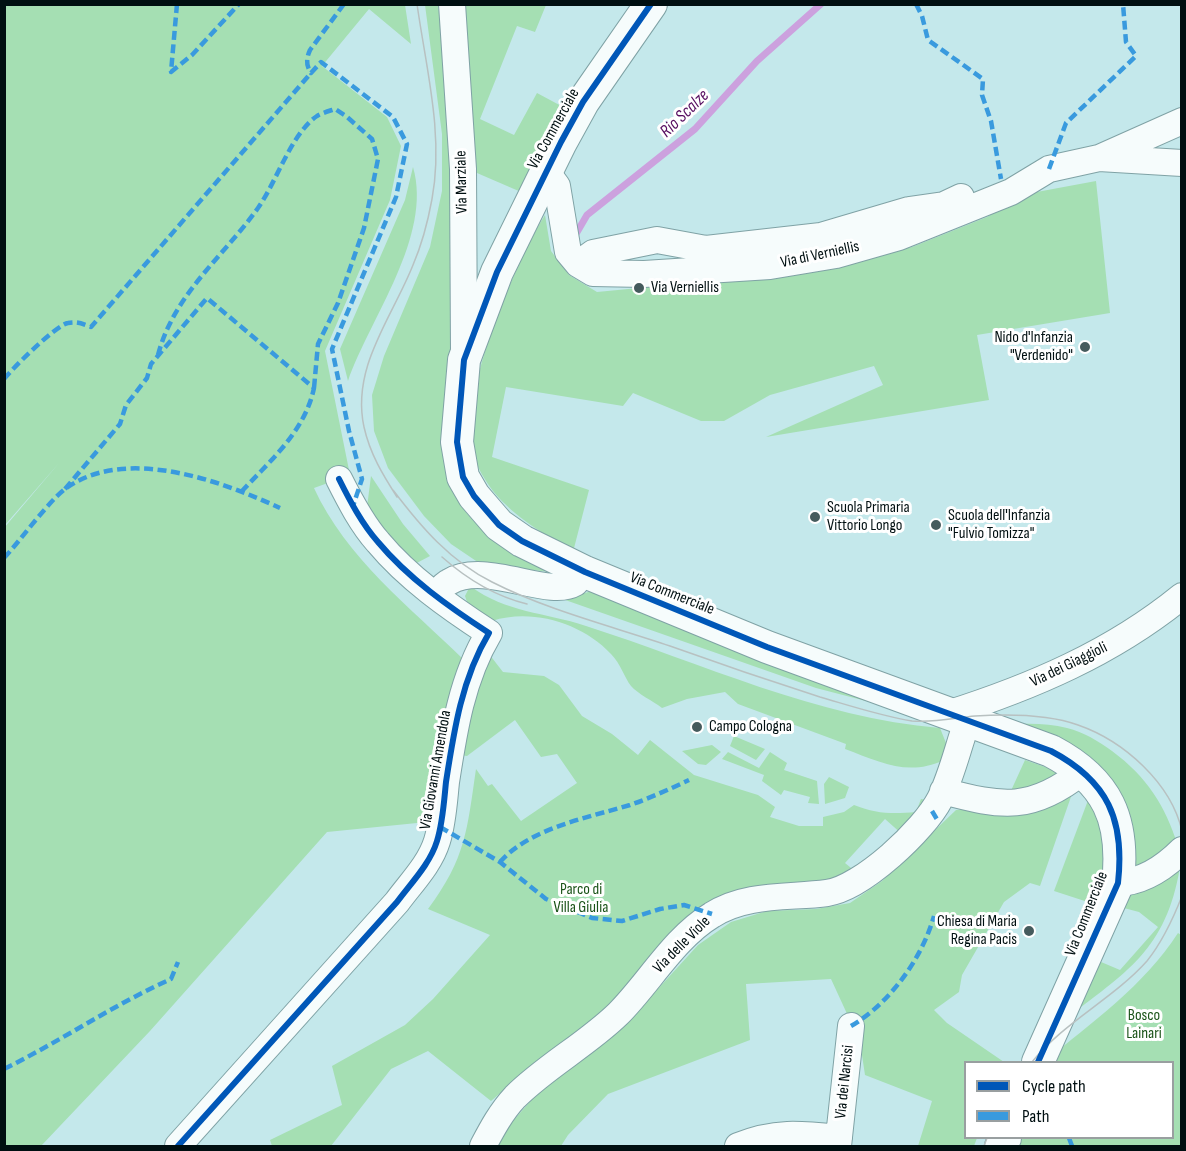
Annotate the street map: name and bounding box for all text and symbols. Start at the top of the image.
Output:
street label: Via Commerciale [524,85,584,173]
water label: Rio Scalze [656,85,714,143]
street label: Via Marziale [452,150,472,214]
street label: Via di Verniellis [779,237,861,273]
place label: Via Verniellis [651,278,719,298]
marker: Via Verniellis [632,281,646,295]
place label: Nido d'Infanzia "Verdenido" [994,328,1073,366]
marker: Nido d'Infanzia "Verdenido" [1078,340,1092,354]
place label: Scuola Primaria Vittorio Longo [827,498,910,536]
place label: Scuola dell'Infanzia "Fulvio Tomizza" [948,506,1050,544]
marker: Scuola Primaria Vittorio Longo [808,510,822,524]
marker: Scuola dell'Infanzia "Fulvio Tomizza" [929,518,943,532]
street label: Via Commerciale [627,568,717,620]
street label: Via dei Giaggioli [1027,638,1111,692]
street label: Via Giovanni Amendola [416,709,456,831]
place label: Campo Cologna [709,717,792,737]
marker: Campo Cologna [690,720,704,734]
street label: Via Commerciale [1061,869,1113,959]
park label: Parco di Villa Giulia [554,880,608,918]
street label: Via delle Viole [649,912,715,978]
place label: Chiesa di Maria Regina Pacis [937,912,1017,950]
marker: Chiesa di Maria Regina Pacis [1022,924,1036,938]
park label: Bosco Lainari [1126,1006,1162,1044]
street label: Via dei Narcisi [832,1044,858,1120]
legend [964,1061,1174,1139]
text: Cycle path [1022,1076,1086,1097]
text: Path [1022,1106,1050,1127]

